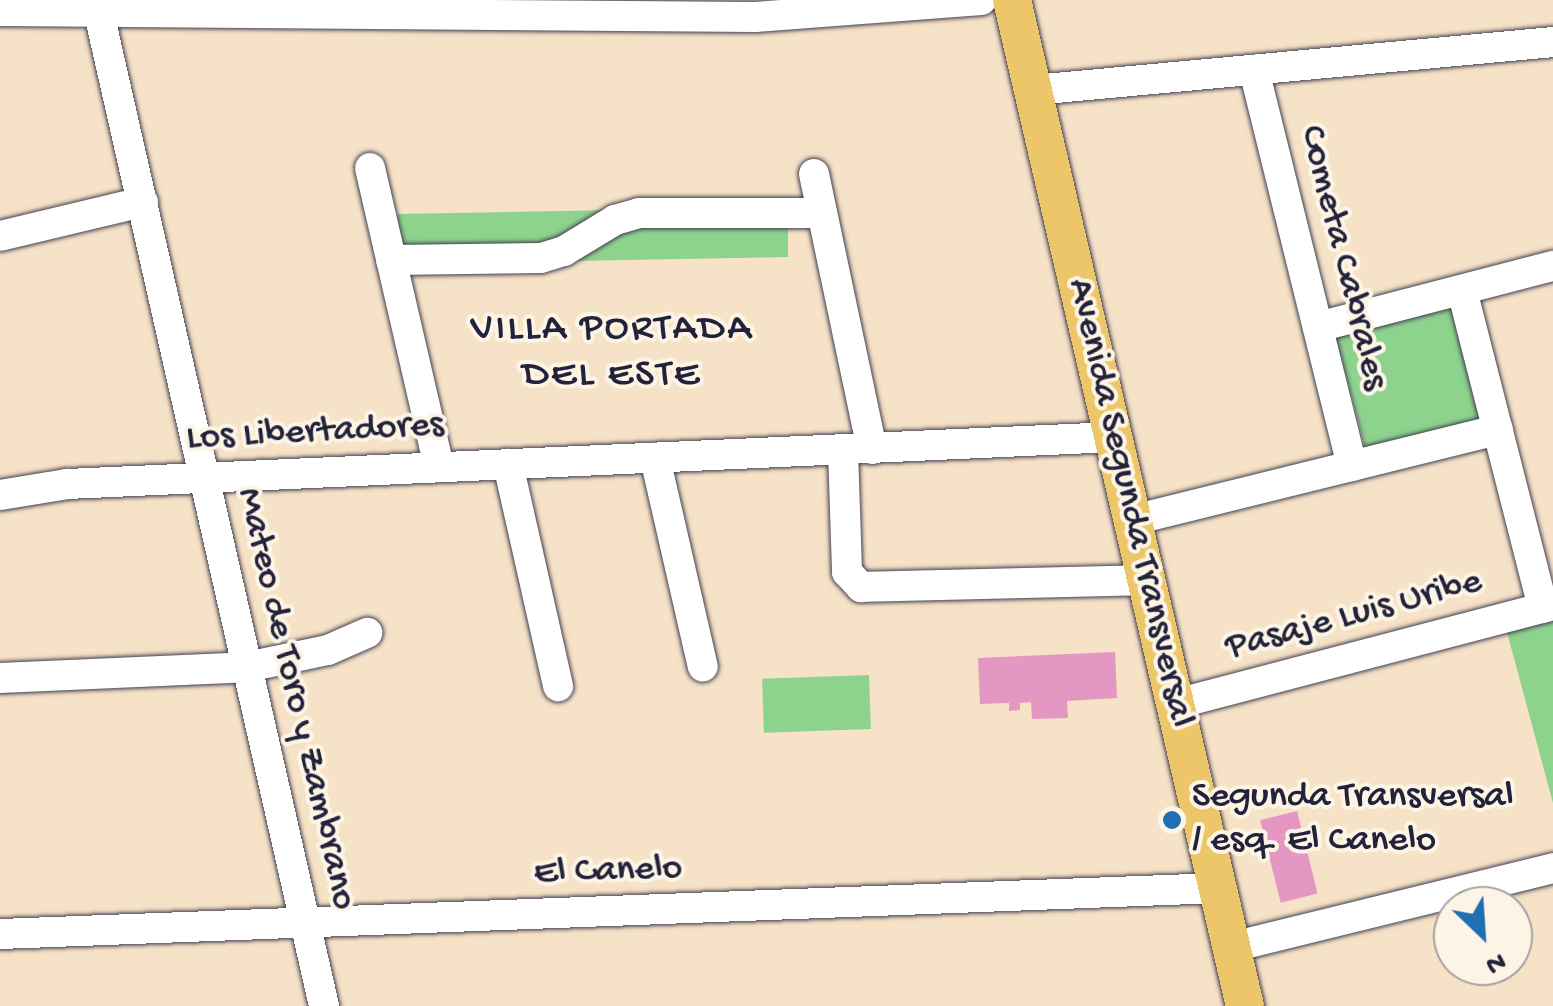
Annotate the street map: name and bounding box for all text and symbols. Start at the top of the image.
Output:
street label: Cometa Cabrales [1287,121,1397,395]
street label: Avenida Segunda Transversal [1055,274,1203,732]
district label: VILLA PORTADA DEL ESTE [471,306,753,400]
street label: Los Libertadores [185,403,445,463]
street label: Mateo de Toro y Zambrano [224,484,366,914]
street label: Pasaje Luis Uribe [1221,560,1487,672]
place label: Segunda Transversal / esq. El Canelo [1192,775,1514,864]
marker: Segunda Transversal / esq. El Canelo [1161,809,1183,831]
street label: El Canelo [533,847,683,897]
north arrow [1433,886,1533,986]
text: N [1480,943,1510,981]

